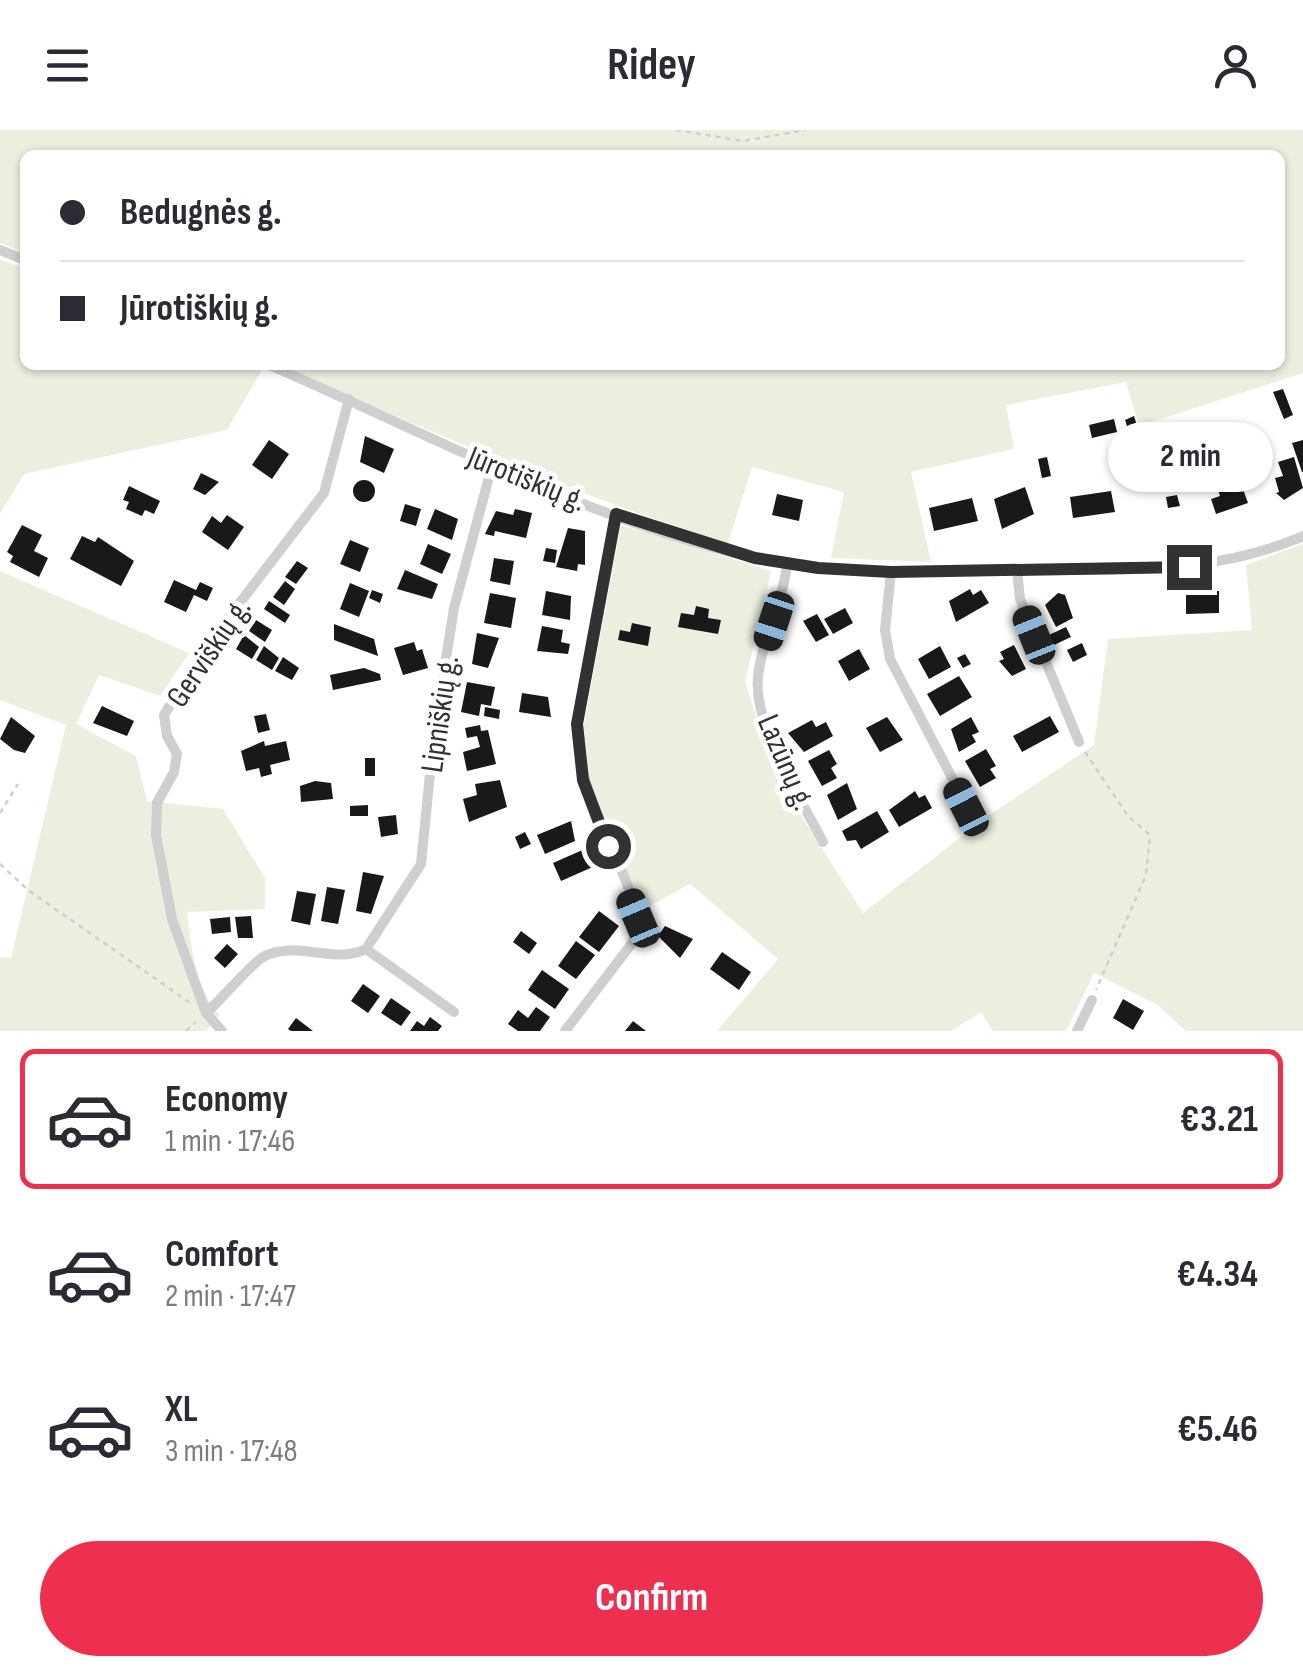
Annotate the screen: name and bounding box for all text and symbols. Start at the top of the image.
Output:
icon: menu [40,38,95,93]
text: Ridey [607,38,696,93]
icon: person [1208,38,1263,93]
text: Bedugnės g. [120,190,282,235]
text: Jūrotiškių g. [120,286,279,331]
callout: 2 min [1106,422,1272,492]
text: 2 min [1160,437,1221,476]
street label: Jūrotiškių g. [460,438,591,521]
route end [1167,545,1212,590]
car [750,588,798,654]
street label: Gerviškių g. [159,591,260,715]
car [1009,602,1059,668]
street label: Lipniškių g. [413,653,468,775]
street label: Lazūnų g. [748,709,823,816]
car [939,773,993,841]
route start [586,824,631,869]
car [612,885,664,951]
icon: car [45,1074,135,1164]
text: Economy [165,1077,288,1122]
text: €3.21 [1180,1097,1258,1142]
text: 1 min · 17:46 [165,1122,295,1161]
icon: car [45,1229,135,1319]
text: Comfort [165,1232,279,1277]
text: €4.34 [1176,1252,1258,1297]
text: 2 min · 17:47 [165,1277,296,1316]
icon: car [45,1384,135,1474]
text: XL [165,1387,198,1432]
text: €5.46 [1177,1407,1258,1452]
text: 3 min · 17:48 [165,1432,297,1471]
button: Confirm [40,1541,1263,1656]

